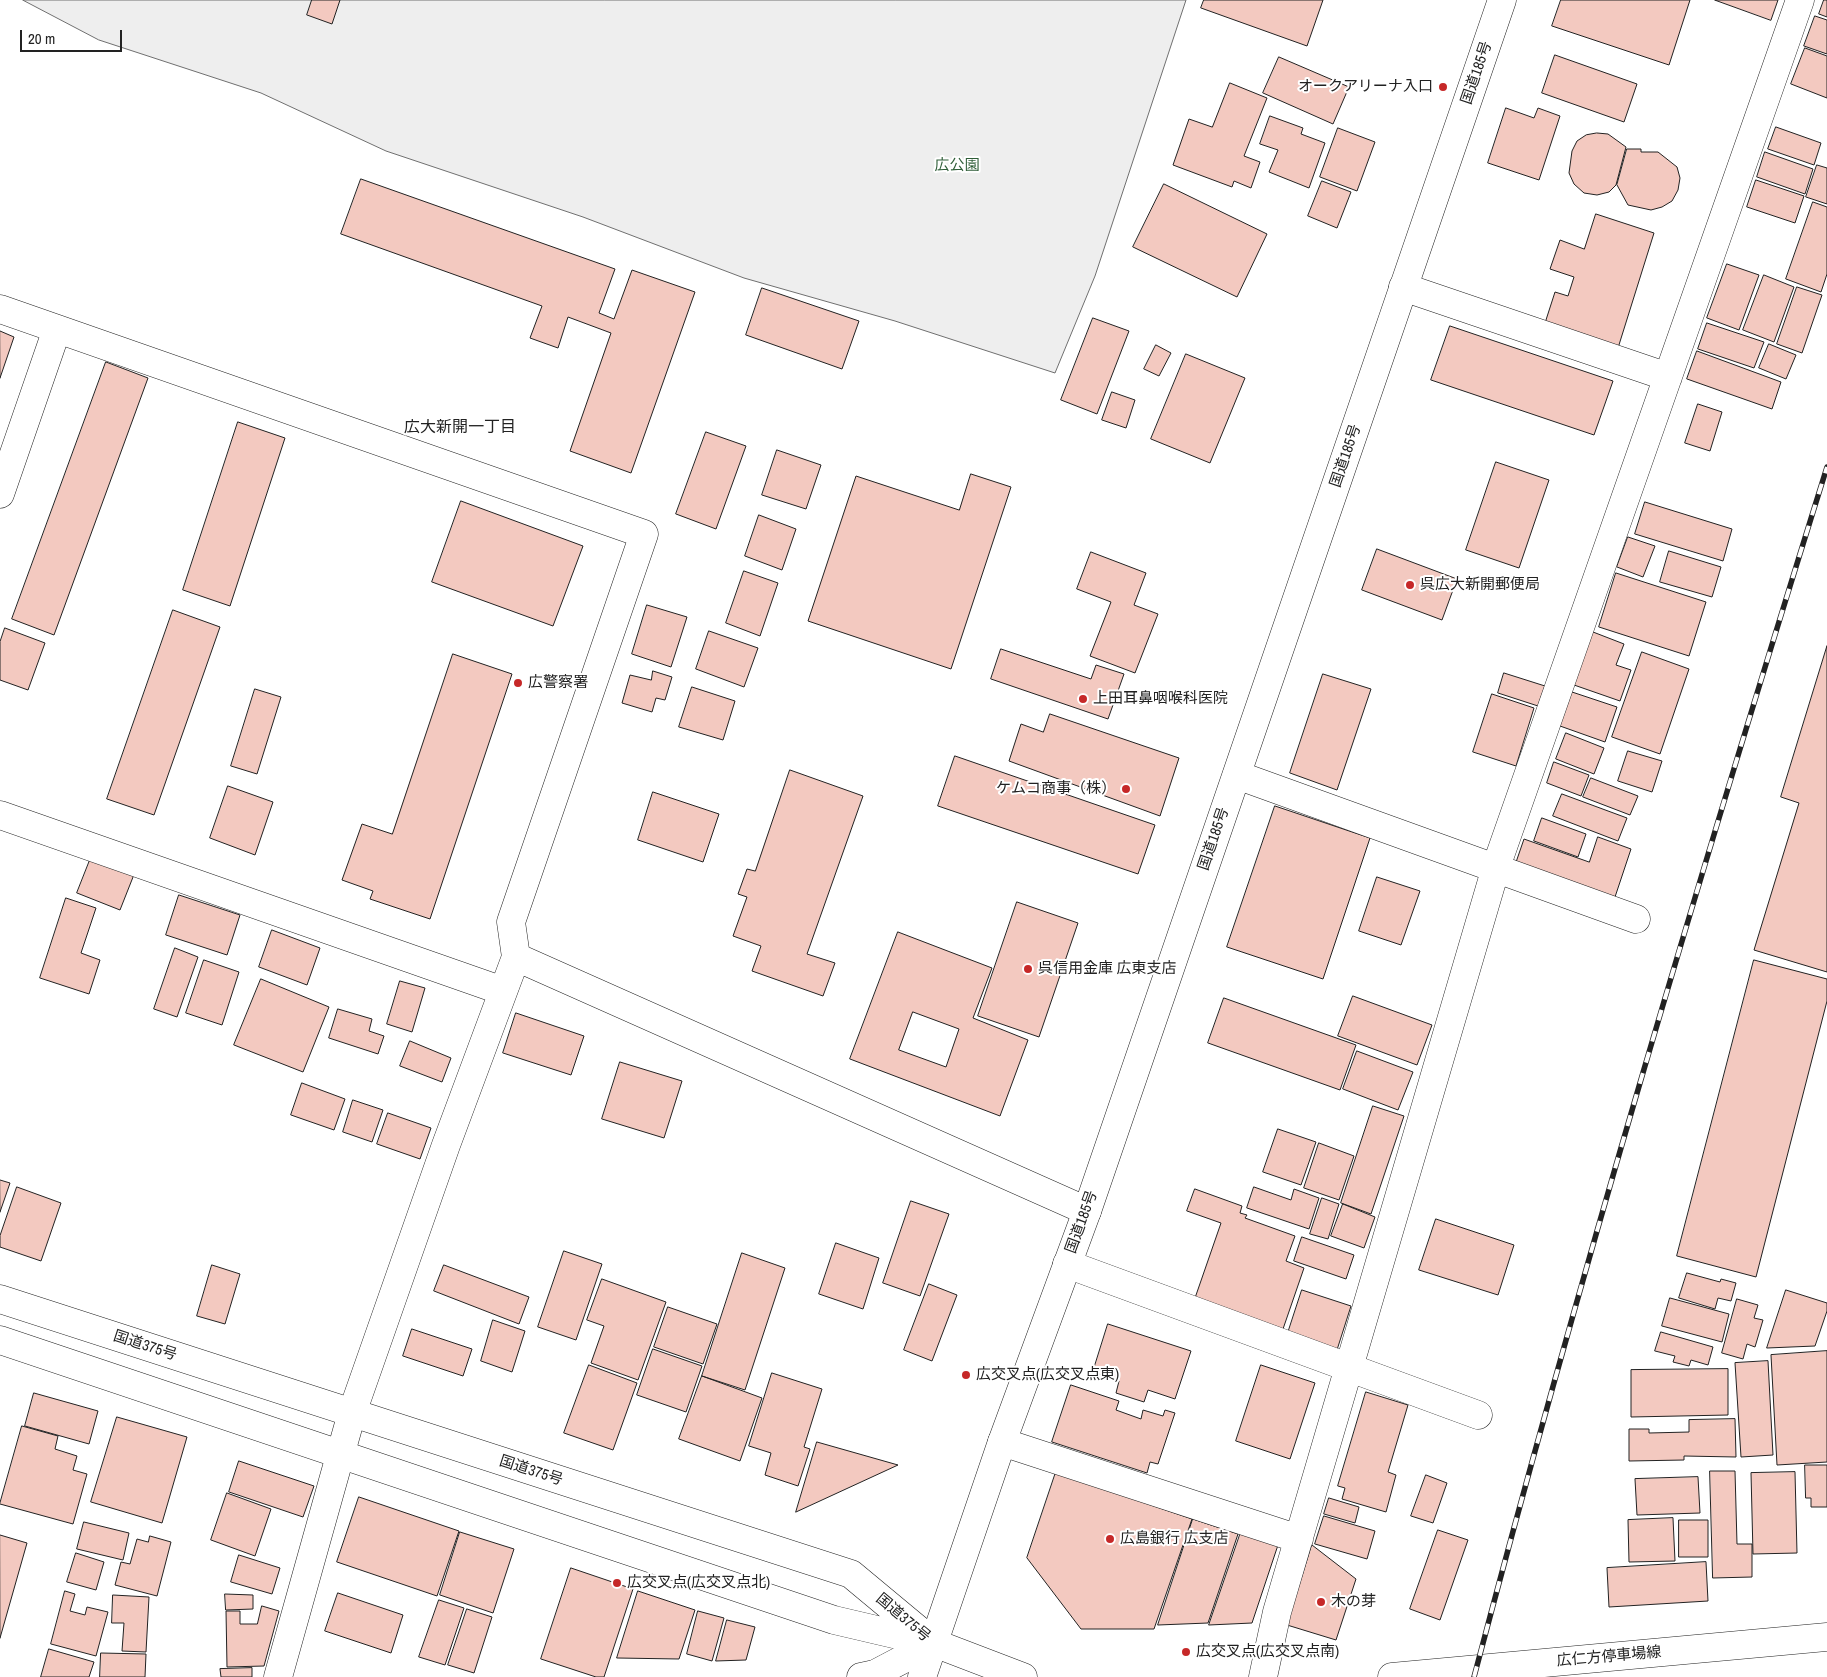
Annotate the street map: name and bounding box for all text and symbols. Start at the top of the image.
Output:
scale bar [22,20,125,52]
text: 20 m [28,28,55,49]
street label: 国道185号 [1458,39,1496,107]
place label: オークアリーナ入口 [1298,78,1433,96]
marker: オークアリーナ入口 [1437,81,1449,93]
park label: 広公園 [935,157,979,175]
district label: 広大新開一丁目 [404,418,516,438]
street label: 国道185号 [1327,422,1365,490]
place label: 呉広大新開郵便局 [1420,576,1540,594]
marker: 呉広大新開郵便局 [1404,579,1416,591]
place label: 広警察署 [528,674,588,692]
marker: 広警察署 [512,677,524,689]
place label: 上田耳鼻咽喉科医院 [1093,690,1228,708]
marker: 上田耳鼻咽喉科医院 [1077,693,1089,705]
place label: ケムコ商事（株） [996,780,1116,798]
marker: ケムコ商事（株） [1120,783,1132,795]
street label: 国道185号 [1195,805,1233,873]
place label: 呉信用金庫 広東支店 [1038,960,1176,978]
marker: 呉信用金庫 広東支店 [1022,963,1034,975]
street label: 国道185号 [1062,1188,1102,1256]
street label: 国道375号 [111,1327,179,1365]
place label: 広交叉点(広交叉点東) [976,1366,1119,1384]
marker: 広交叉点(広交叉点東) [960,1369,972,1381]
street label: 国道375号 [497,1452,565,1490]
place label: 広島銀行 広支店 [1120,1530,1228,1548]
marker: 広島銀行 広支店 [1104,1533,1116,1545]
place label: 広交叉点(広交叉点北) [627,1574,770,1592]
marker: 広交叉点(広交叉点北) [611,1577,623,1589]
street label: 国道375号 [872,1590,934,1646]
place label: 木の芽 [1331,1593,1376,1611]
marker: 木の芽 [1315,1596,1327,1608]
place label: 広交叉点(広交叉点南) [1196,1643,1339,1661]
street label: 広仁方停車場線 [1556,1643,1662,1671]
marker: 広交叉点(広交叉点南) [1180,1646,1192,1658]

